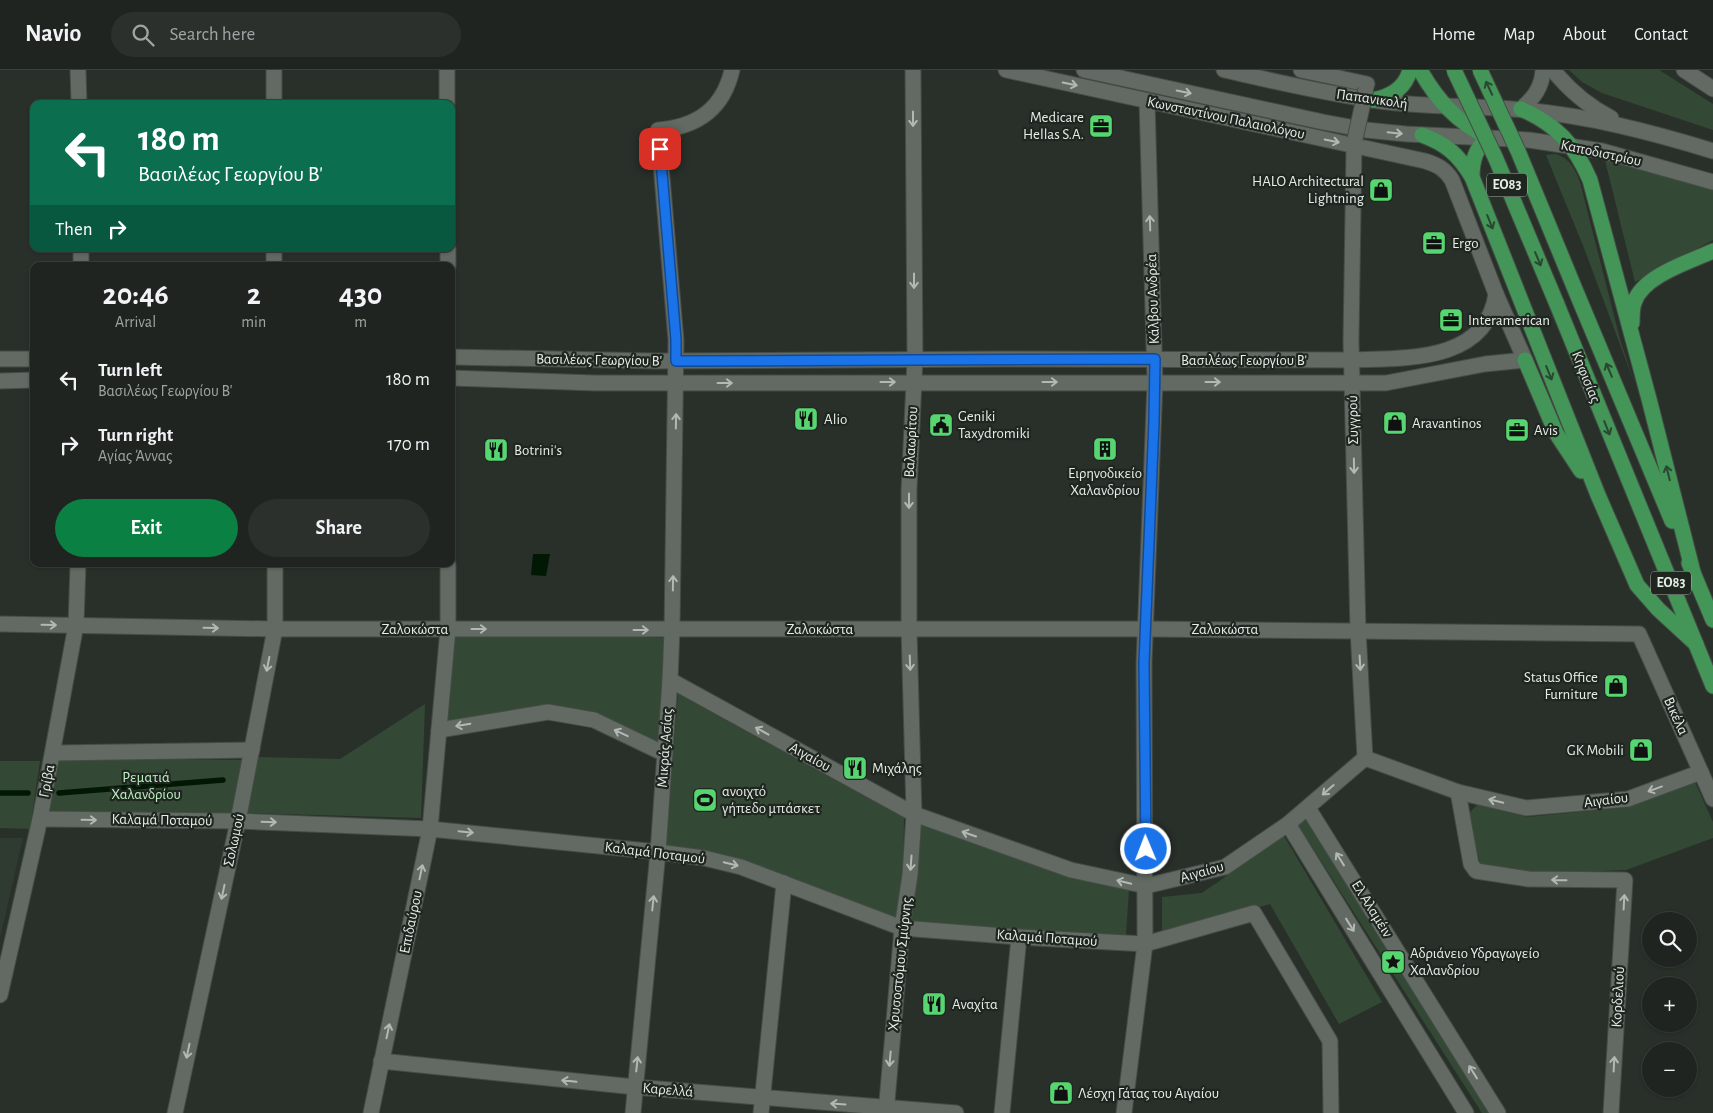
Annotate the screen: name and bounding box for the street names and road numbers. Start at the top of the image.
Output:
street label: Παπανικολή [1335,87,1409,111]
street label: Κωνσταντίνου Παλαιολόγου [1146,94,1306,142]
street label: Καποδιστρίου [1559,137,1643,169]
road number: ΕΟ83 [1487,174,1527,196]
street label: Κάλβου Ανδρέα [1144,253,1162,344]
street label: Κηφισίας [1569,349,1603,405]
street label: Βασιλέως Γεωργίου Β' [536,351,662,369]
street label: Βασιλέως Γεωργίου Β' [1181,353,1307,368]
street label: Συγγρού [1345,395,1361,445]
street label: Βαλαωρίτου [902,406,920,478]
road number: ΕΟ83 [1651,572,1691,594]
street label: Ζαλοκώστα [382,622,449,637]
street label: Ζαλοκώστα [787,622,854,637]
street label: Ζαλοκώστα [1192,622,1259,637]
street label: Βικέλα [1661,695,1691,737]
street label: Μικράς Ασίας [655,708,675,788]
street label: Αιγαίου [787,740,833,774]
street label: Γρίβα [36,763,58,799]
street label: Αιγαίου [1583,790,1629,810]
street label: Καλαμά Ποταμού [111,812,213,828]
street label: Σολωμού [221,812,247,868]
street label: Καλαμά Ποταμού [604,839,706,867]
street label: Αιγαίου [1179,859,1225,885]
street label: Ελ Αλαμέιν [1349,878,1395,940]
street label: Επιδαύρου [397,889,425,955]
street label: Χρυσοστόμου Σμύρνης [886,896,915,1032]
street label: Καλαμά Ποταμού [996,927,1098,949]
street label: Κορδελιού [1609,966,1627,1028]
street label: Καρελλά [642,1080,694,1100]

